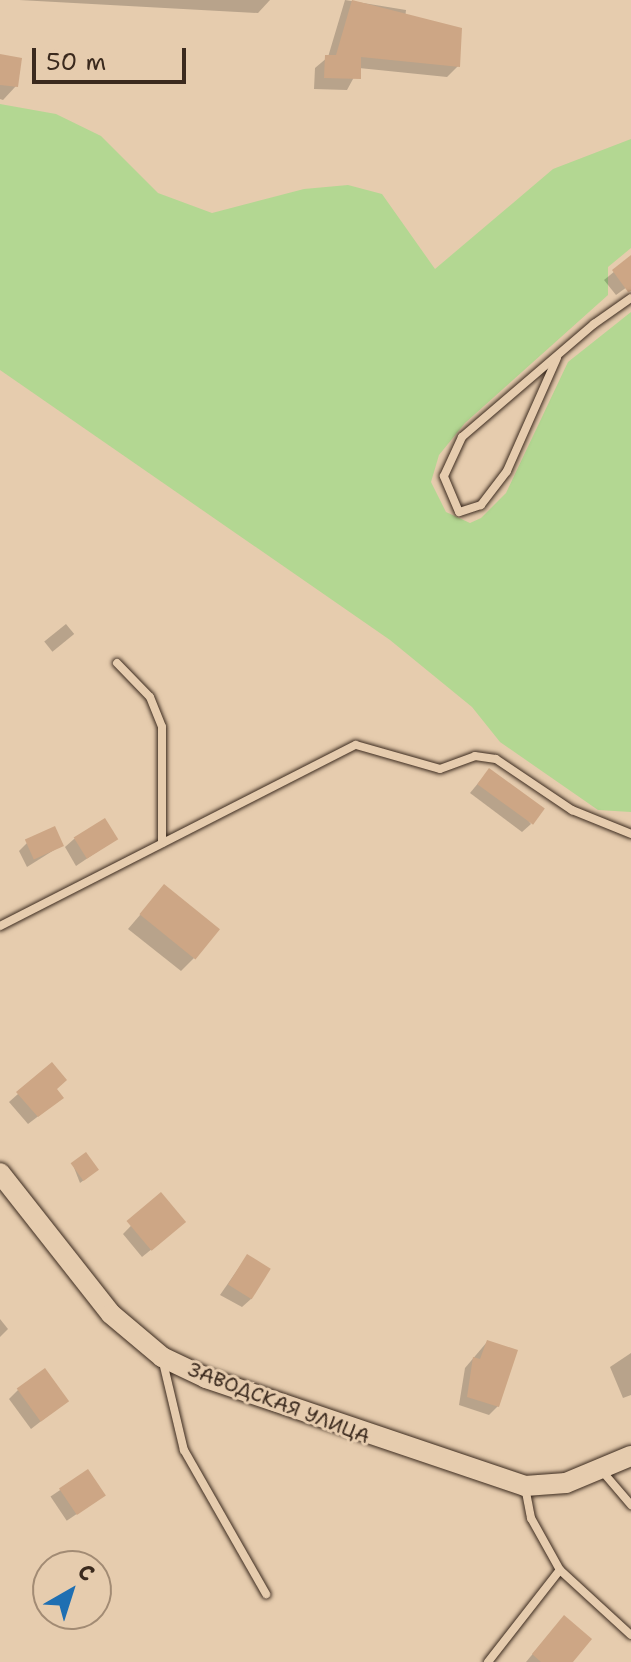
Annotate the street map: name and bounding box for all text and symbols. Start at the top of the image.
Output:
scale bar [36,32,190,82]
text: 50 m [46,46,106,78]
street label: ЗАВОДСКАЯ УЛИЦА [185,1357,373,1449]
north arrow [32,1550,112,1630]
text: С [72,1557,101,1588]

